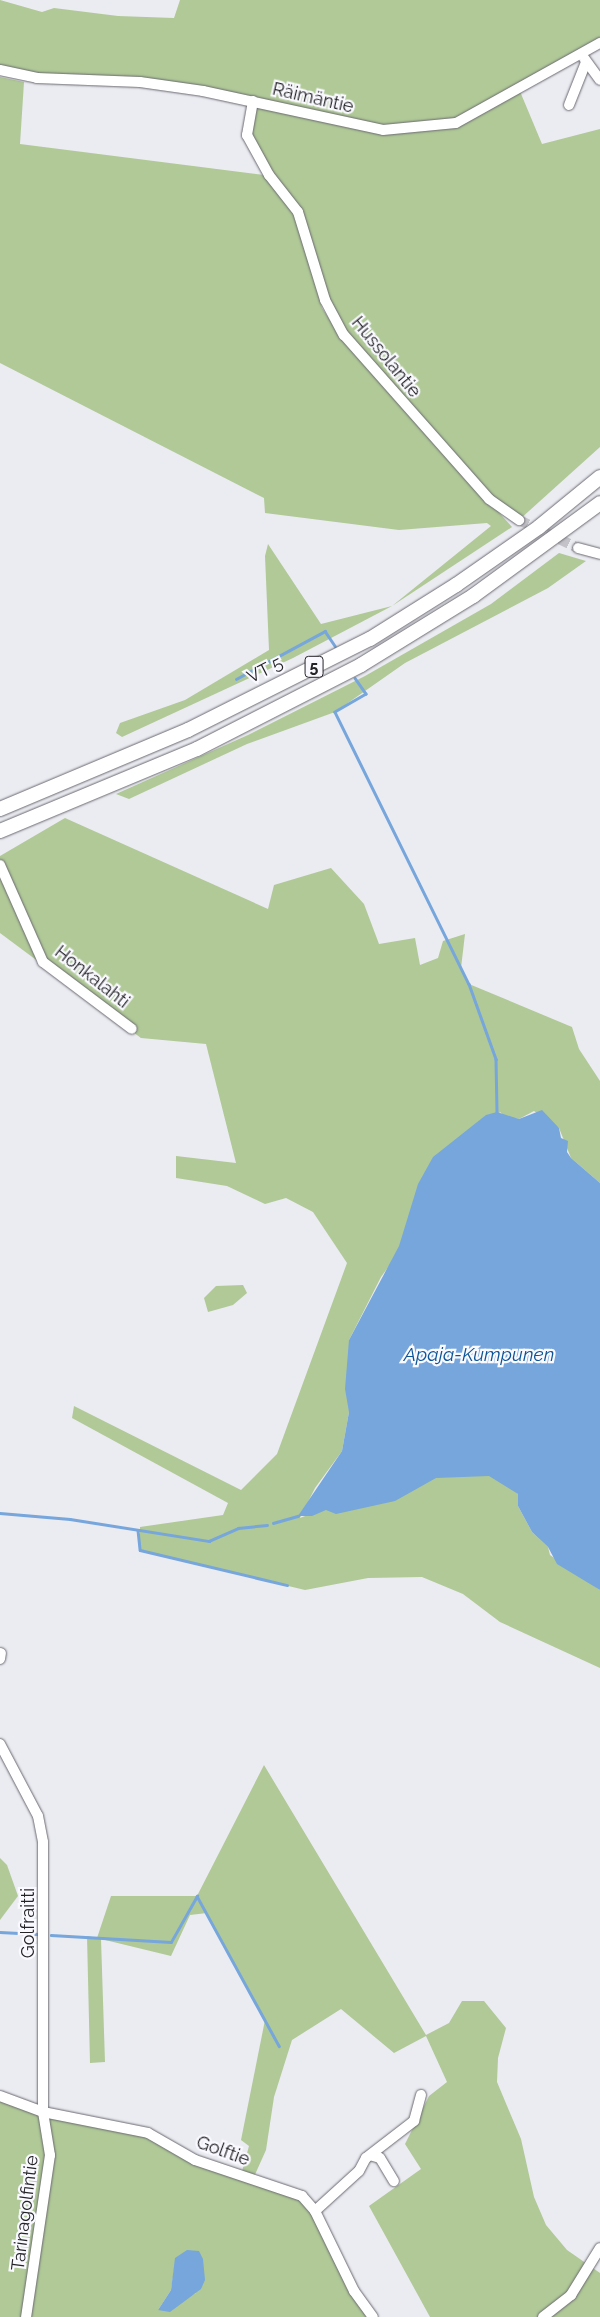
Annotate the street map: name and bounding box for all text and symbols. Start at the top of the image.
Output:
street label: Räimäntie [270,78,356,118]
street label: Hussolantie [347,312,425,402]
street label: VT 5 [243,652,287,688]
road number: 5 [304,654,324,680]
street label: Honkalahti [50,941,134,1013]
water label: Apaja-Kumpunen [404,1344,554,1366]
street label: Golfraitti [17,1888,39,1958]
street label: Golftie [193,2131,253,2171]
street label: Tarinagolfintie [7,2154,43,2272]

